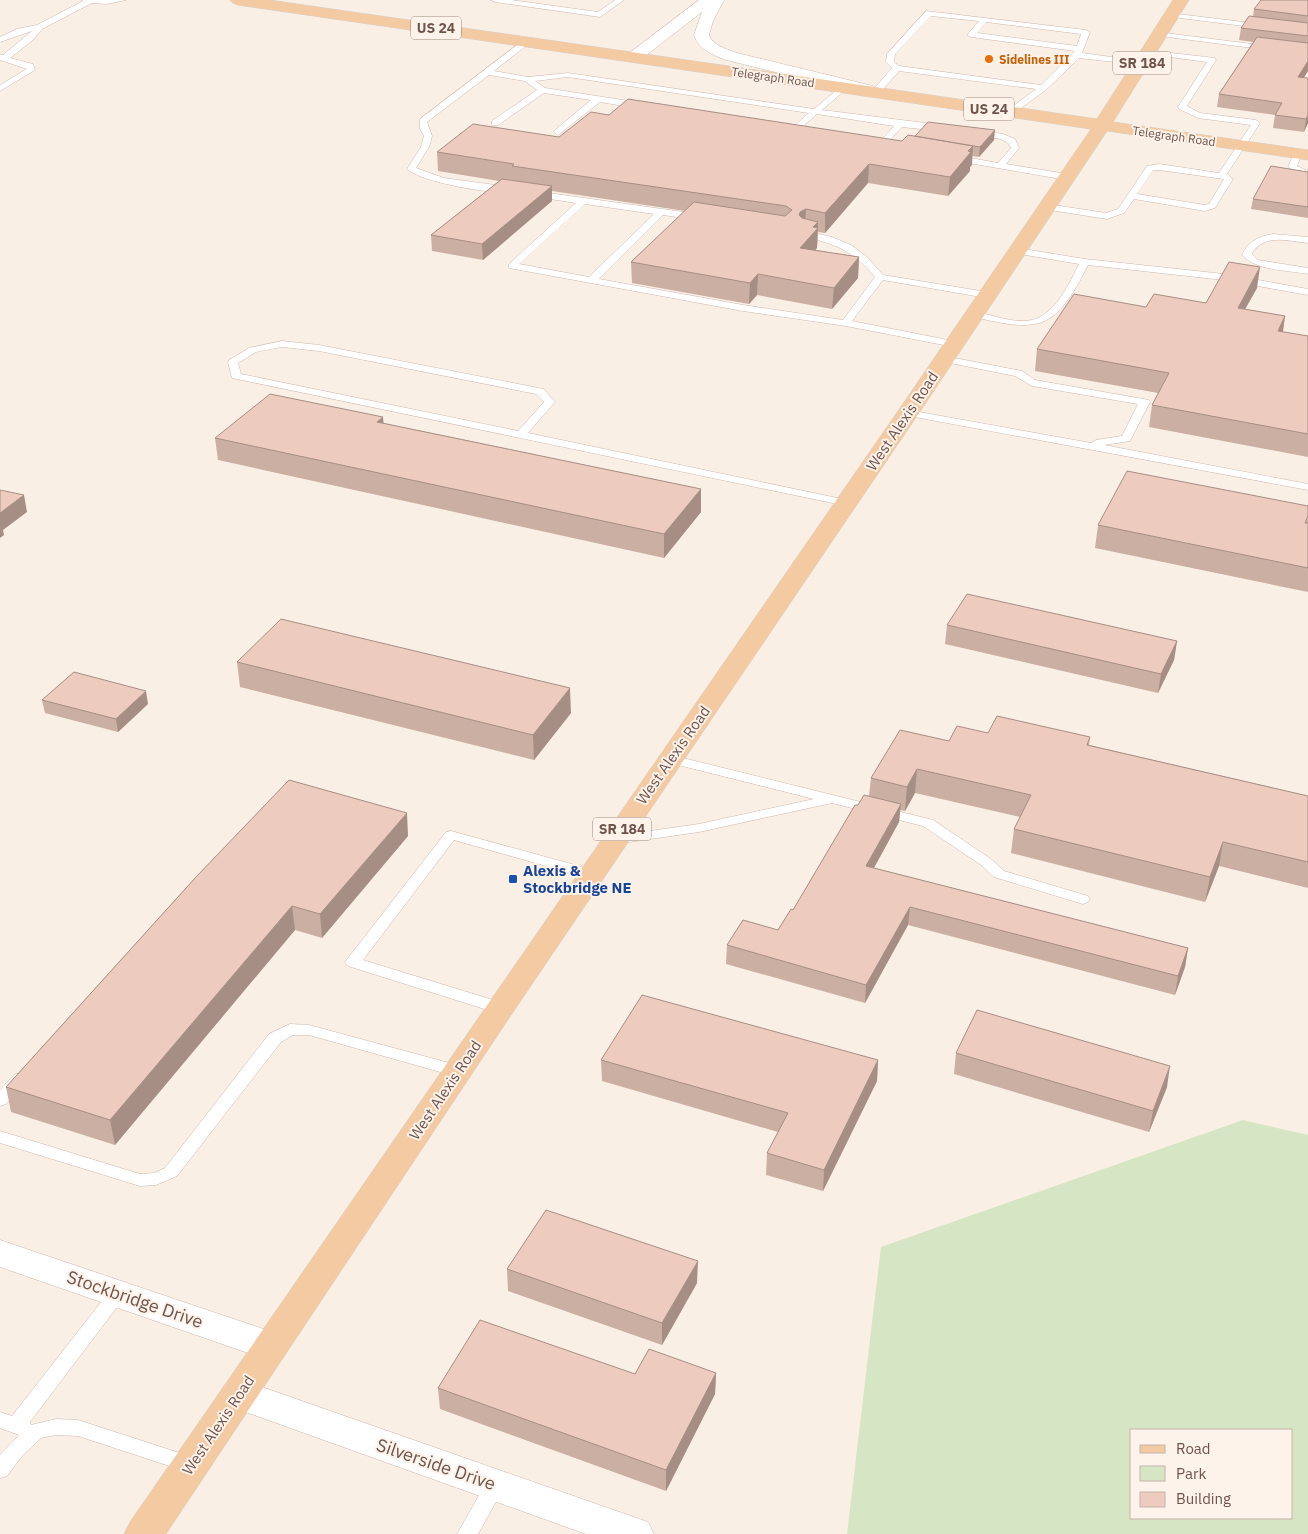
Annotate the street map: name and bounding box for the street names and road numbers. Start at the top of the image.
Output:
road number: US 24 [411,16,461,40]
road number: SR 184 [1113,52,1171,74]
street label: Telegraph Road [730,64,816,90]
road number: US 24 [964,98,1014,120]
street label: Telegraph Road [1131,123,1217,149]
street label: West Alexis Road [862,368,942,474]
street label: West Alexis Road [632,702,714,808]
road number: SR 184 [593,818,651,841]
street label: West Alexis Road [405,1037,485,1143]
street label: Stockbridge Drive [64,1265,206,1333]
street label: West Alexis Road [178,1372,258,1478]
street label: Silverside Drive [373,1433,499,1495]

